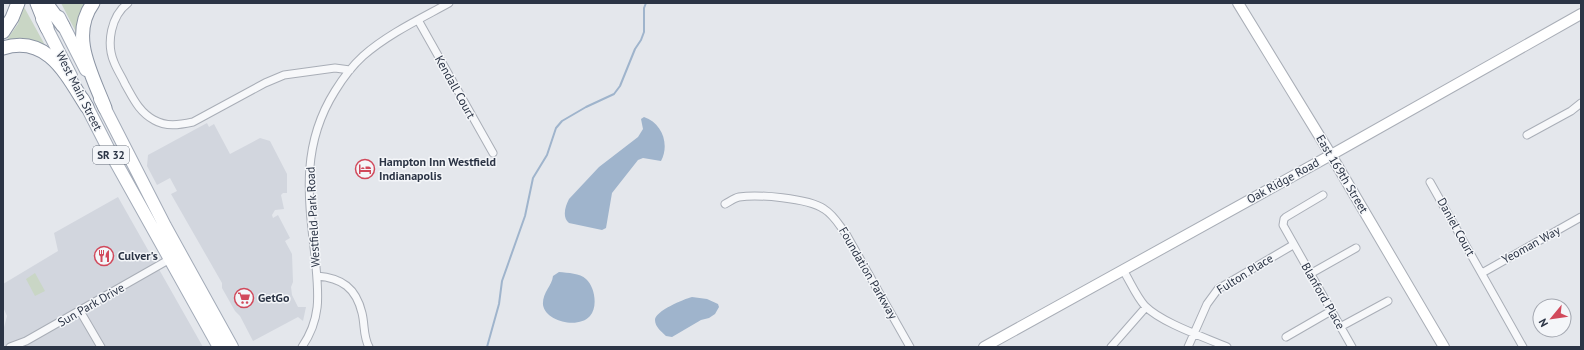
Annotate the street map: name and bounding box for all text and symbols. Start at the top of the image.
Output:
street label: West Main Street [53,49,106,133]
street label: Kendall Court [432,53,479,121]
street label: East 169th Street [1313,132,1372,216]
road number: SR 32 [93,146,129,164]
place label: Hampton Inn Westfield Indianapolis [379,154,496,183]
street label: Oak Ridge Road [1244,154,1322,207]
hotel icon: Hampton Inn Westfield Indianapolis [354,158,376,180]
street label: Westfield Park Road [302,166,323,268]
street label: Daniel Court [1434,195,1479,258]
street label: Yeoman Way [1499,222,1563,267]
street label: Foundation Parkway [836,224,901,322]
restaurant icon: Culver's [93,245,115,267]
place label: Culver's [118,248,158,263]
street label: Fulton Place [1214,250,1276,297]
street label: Blanford Place [1298,260,1349,332]
street label: Sun Park Drive [55,279,127,330]
supermarket icon: GetGo [233,287,255,309]
place label: GetGo [258,290,290,305]
north arrow [1532,298,1572,338]
text: N [1535,316,1551,329]

